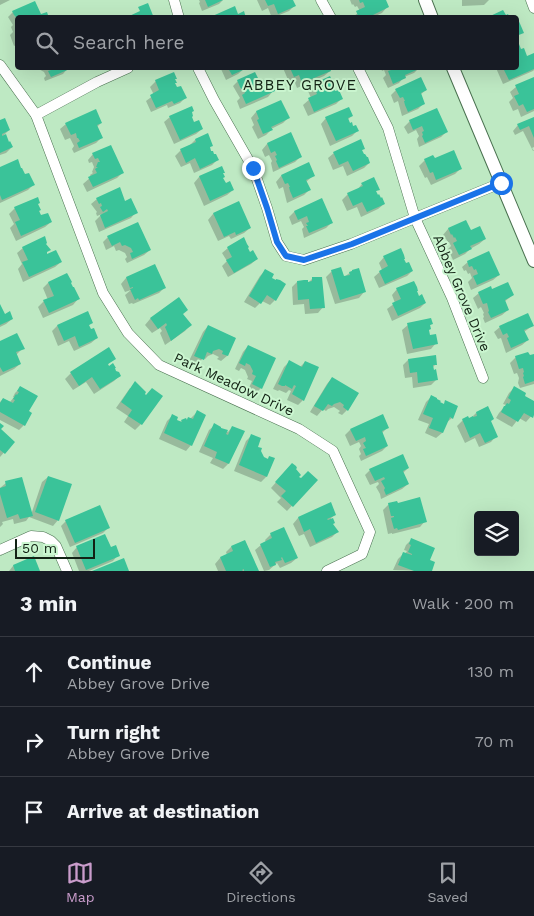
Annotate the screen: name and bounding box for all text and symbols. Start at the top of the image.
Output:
search box [15,15,519,70]
icon: search [33,29,61,57]
text: Search here [73,31,184,54]
district label: ABBEY GROVE [243,76,357,94]
route end [242,157,265,180]
route start [490,172,513,195]
street label: Abbey Grove Drive [430,232,494,354]
street label: Park Meadow Drive [172,349,296,419]
map controls [474,511,519,556]
button: layers [474,511,519,556]
scale bar [15,536,95,559]
text: 50 m [22,540,57,556]
text: 3 min [20,591,77,616]
text: Walk · 200 m [412,594,514,613]
text: Continue [67,651,151,674]
icon: ahead [20,658,48,686]
text: 130 m [468,662,514,681]
text: Abbey Grove Drive [67,674,210,693]
text: Turn right [67,721,160,744]
icon: right [20,728,48,756]
text: 70 m [475,732,514,751]
text: Abbey Grove Drive [67,744,210,763]
icon: arrive [20,798,48,826]
text: Arrive at destination [67,800,259,823]
tab: Map [66,859,95,905]
tab: Directions [226,859,296,905]
tab: Saved [427,859,468,905]

